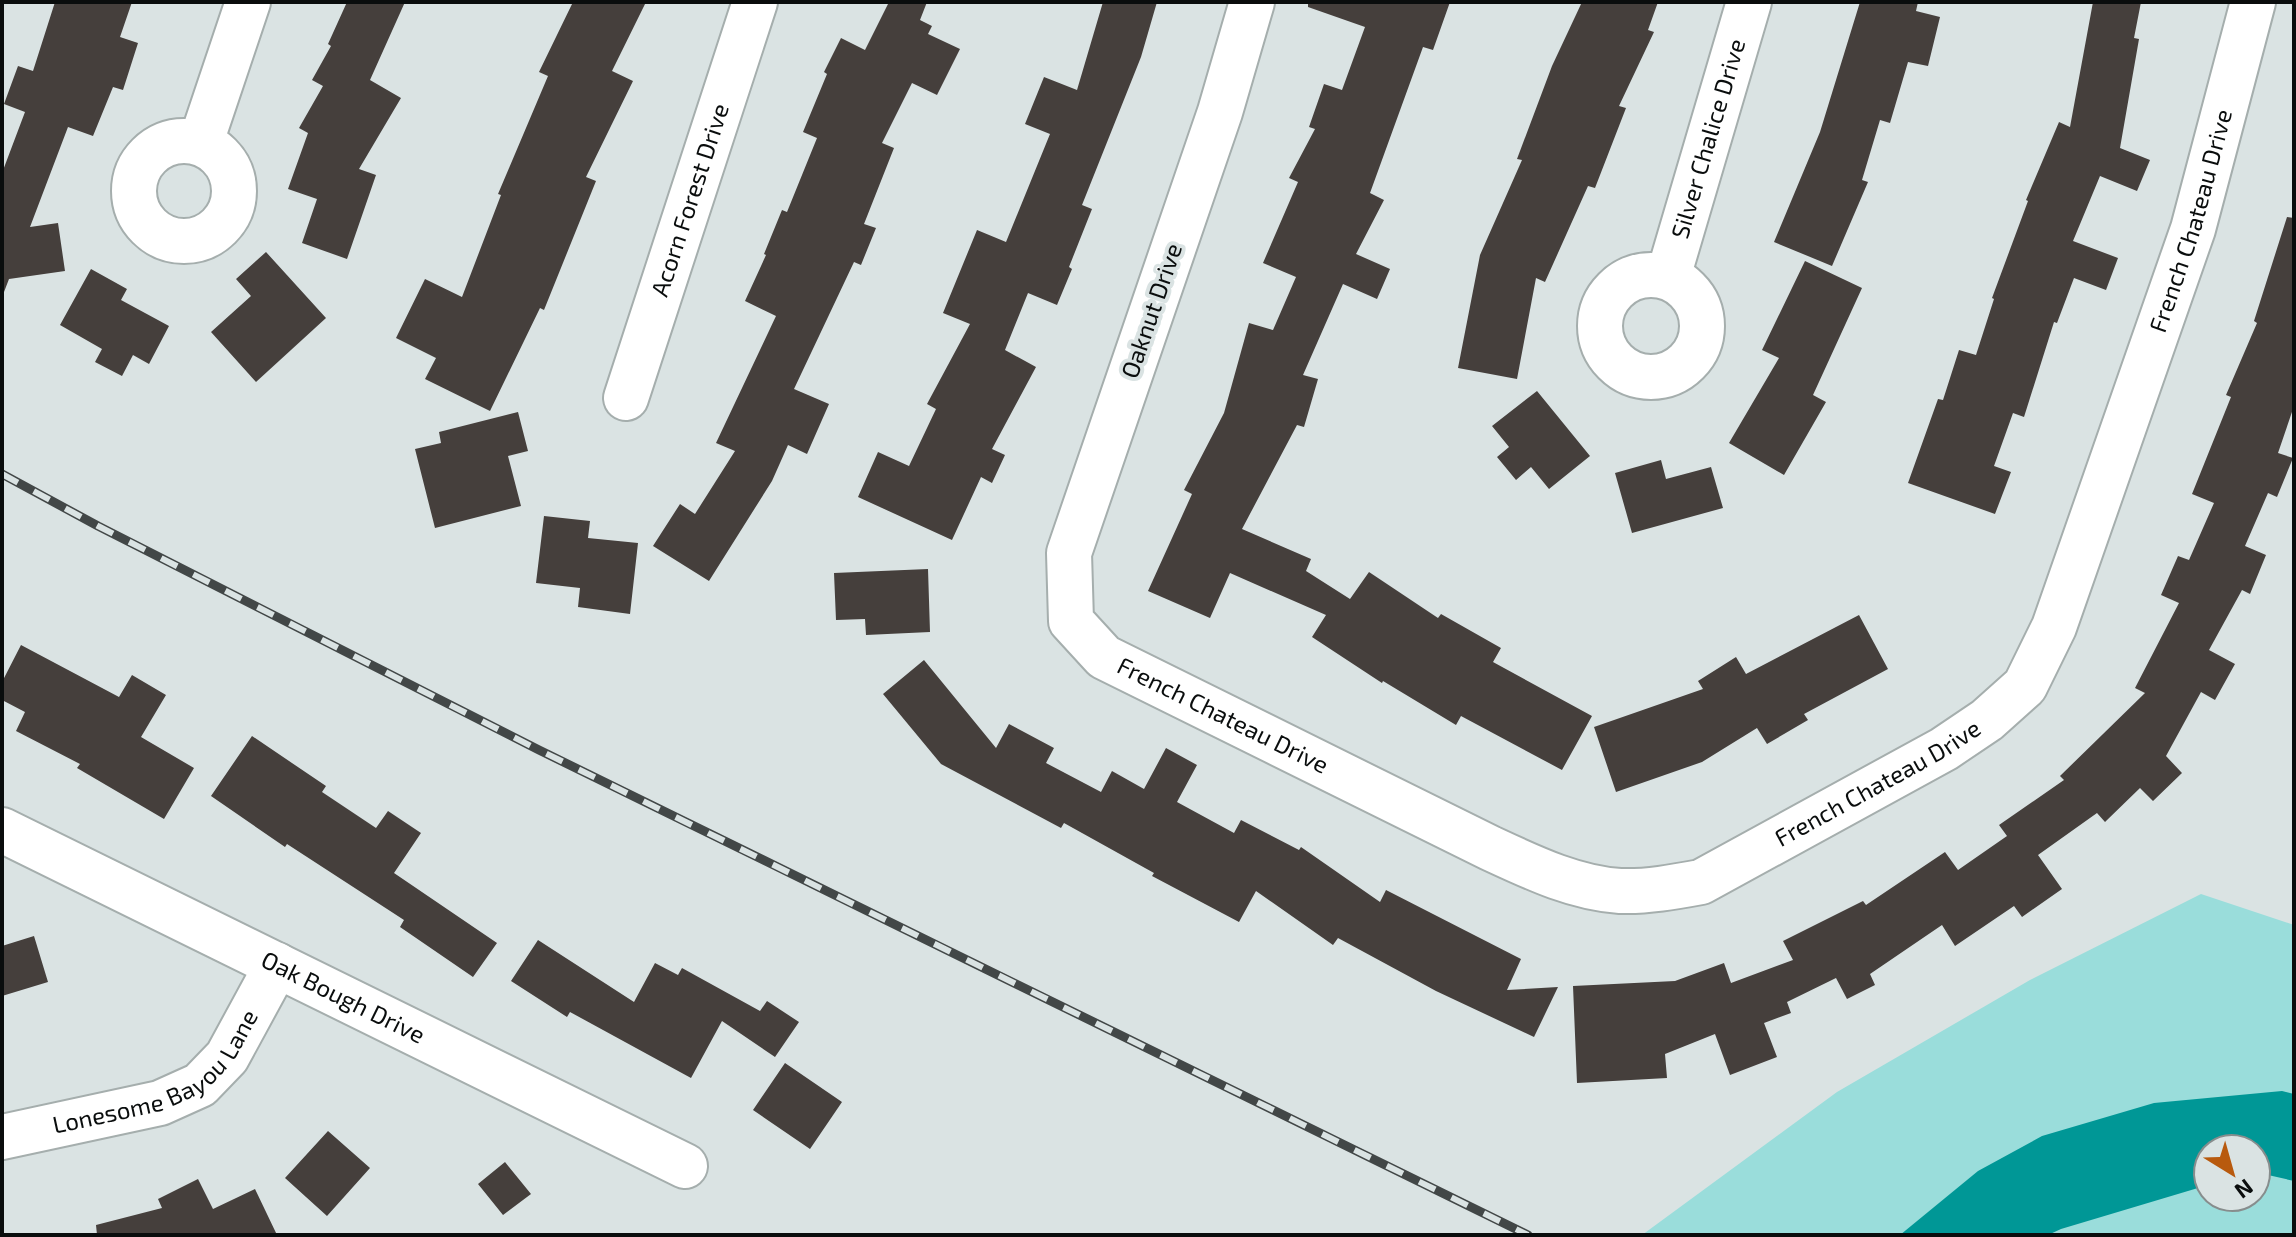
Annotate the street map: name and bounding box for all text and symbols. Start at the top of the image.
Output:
street label: Silver Chalice Drive [1664,35,1750,242]
street label: Acorn Forest Drive [644,100,734,300]
street label: French Chateau Drive [2142,106,2237,336]
street label: Oaknut Drive [1114,239,1187,382]
street label: French Chateau Drive [1113,650,1334,779]
street label: French Chateau Drive [1769,713,1985,852]
street label: Oak Bough Drive [257,944,430,1049]
street label: Lonesome Bayou Lane [50,1004,263,1139]
north arrow [2192,1133,2272,1213]
text: N [2230,1175,2259,1205]

